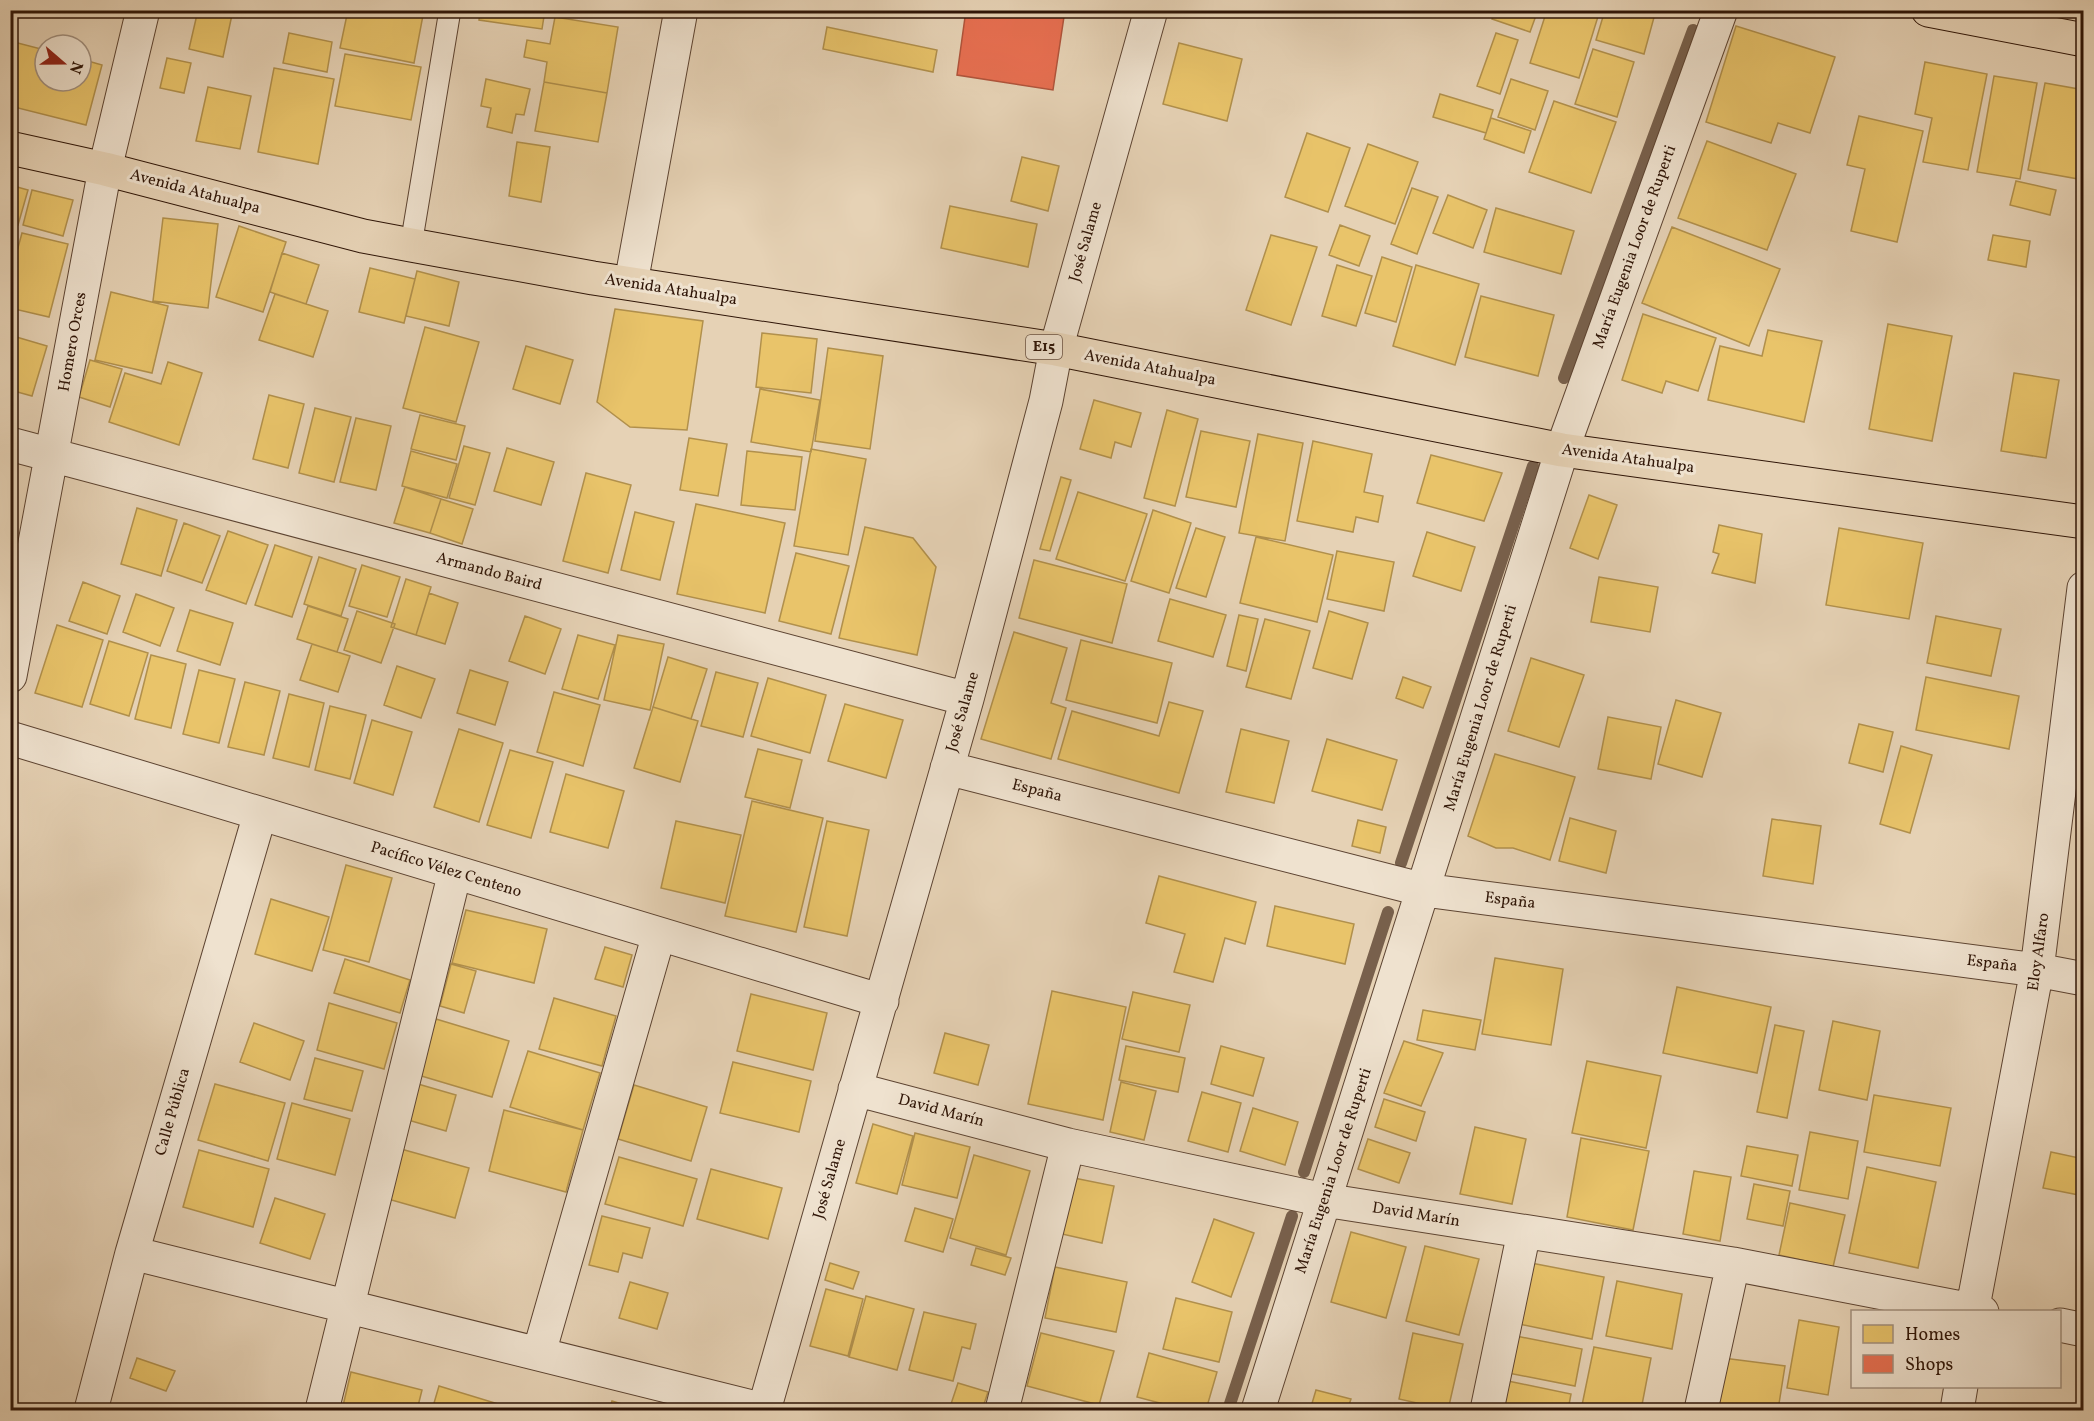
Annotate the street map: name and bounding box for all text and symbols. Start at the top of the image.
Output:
north arrow [33,33,93,93]
text: N [63,58,88,77]
street label: María Eugenia Loor de Ruperti [1588,142,1682,352]
street label: Avenida Atahualpa [128,164,262,220]
street label: José Salame [1064,199,1108,285]
street label: Avenida Atahualpa [603,269,739,311]
street label: Homero Orces [53,290,93,394]
road number: E15 [1026,335,1062,359]
street label: Avenida Atahualpa [1082,344,1218,392]
street label: Avenida Atahualpa [1560,439,1696,479]
street label: Armando Baird [434,547,544,597]
street label: María Eugenia Loor de Ruperti [1439,602,1523,814]
street label: José Salame [941,669,985,755]
street label: España [1010,774,1064,808]
street label: Pacífico Vélez Centeno [368,837,524,903]
street label: España [1483,887,1537,915]
street label: Eloy Alfaro [2023,911,2055,993]
street label: España [1965,950,2019,978]
street label: Calle Pública [150,1065,196,1158]
street label: María Eugenia Loor de Ruperti [1290,1065,1378,1277]
street label: David Marín [895,1089,987,1133]
street label: José Salame [808,1136,852,1222]
street label: David Marín [1371,1197,1461,1233]
legend [1851,1310,2061,1388]
text: Homes [1905,1323,1960,1348]
text: Shops [1905,1353,1953,1378]

